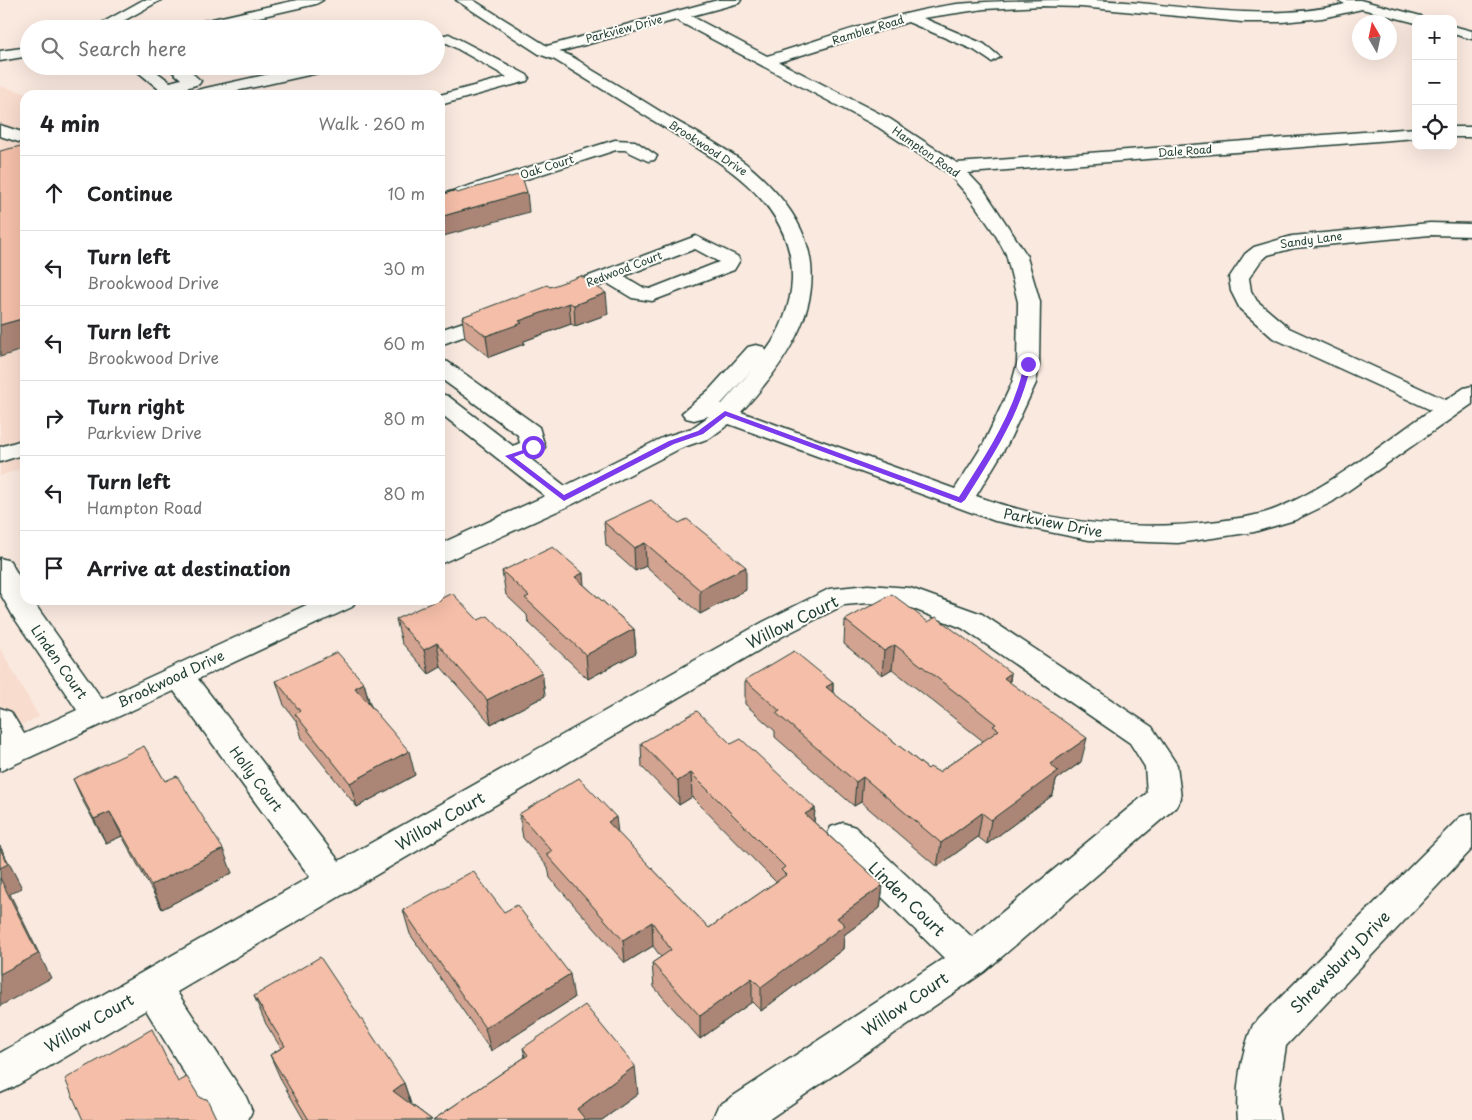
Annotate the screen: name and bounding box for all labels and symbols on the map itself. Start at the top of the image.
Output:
street label: Parkview Drive [584,10,664,47]
street label: Rambler Road [830,10,906,49]
north arrow [1352,15,1397,60]
street label: Brookwood Drive [666,116,751,179]
street label: Hampton Road [889,122,964,181]
street label: Dale Road [1157,140,1213,161]
street label: Oak Court [518,150,576,183]
street label: Sandy Lane [1279,227,1343,252]
street label: Redwood Court [583,246,665,291]
route end [1017,353,1040,376]
route start [522,436,545,459]
street label: Parkview Drive [1002,503,1104,542]
street label: Willow Court [741,588,842,654]
street label: Linden Court [26,620,93,703]
street label: Brookwood Drive [114,645,228,712]
street label: Holly Court [225,742,288,816]
street label: Willow Court [390,785,489,855]
street label: Linden Court [864,855,952,941]
street label: Shrewsbury Drive [1284,905,1395,1018]
street label: Willow Court [856,965,953,1041]
street label: Willow Court [39,987,138,1057]

